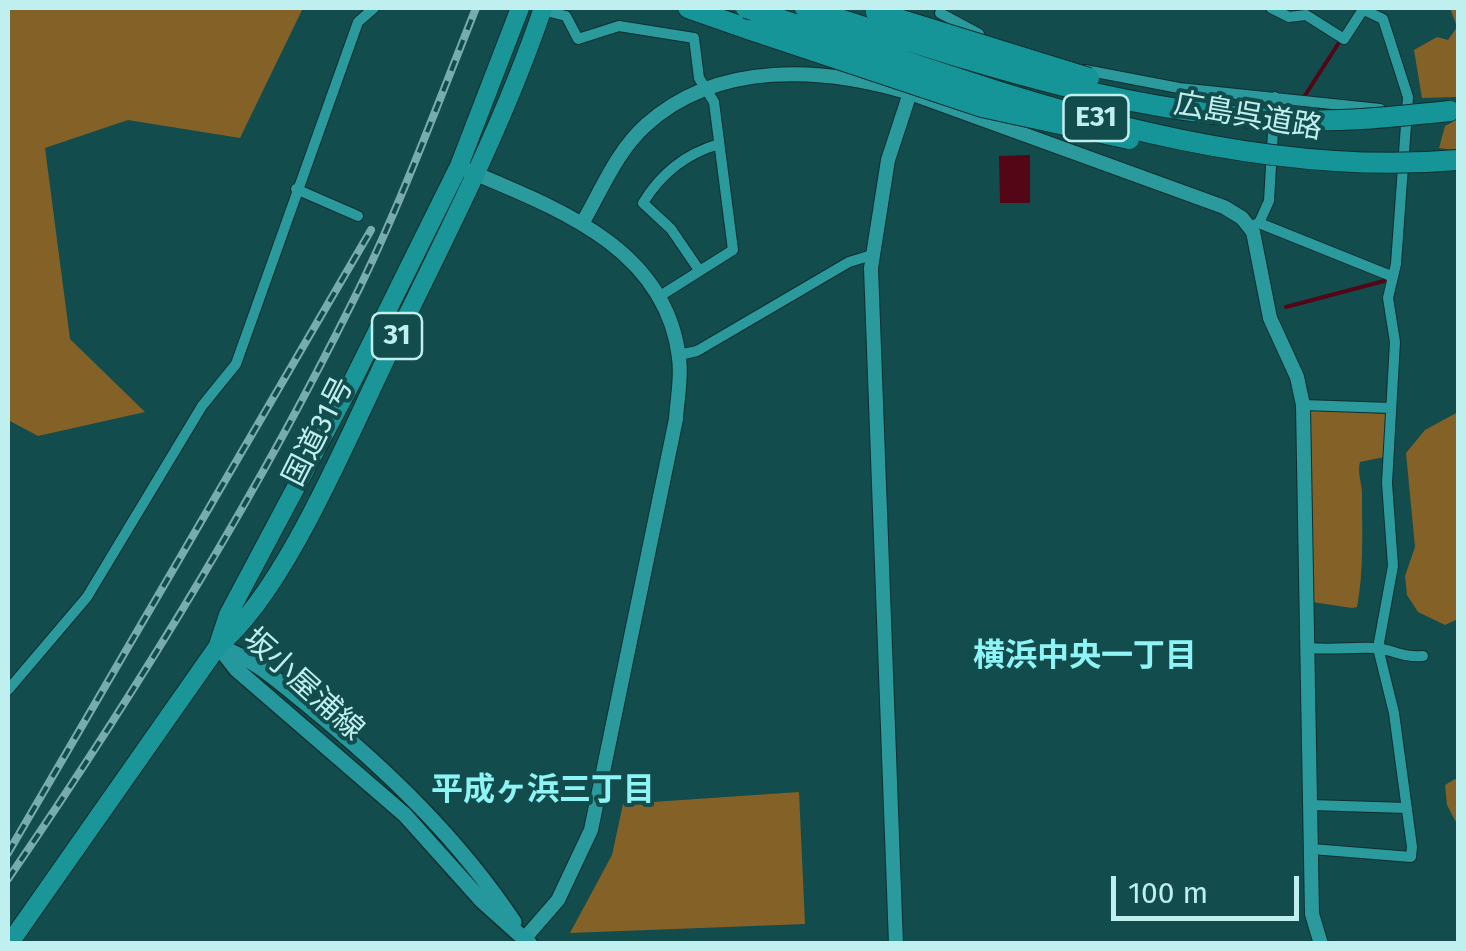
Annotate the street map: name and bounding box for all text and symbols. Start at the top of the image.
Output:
street label: 広島呉道路 [1171,86,1325,148]
road number: E31 [1064,95,1128,141]
road number: 31 [372,313,422,359]
street label: 国道31号 [276,372,362,492]
street label: 坂小屋浦線 [235,621,371,749]
district label: 横浜中央一丁目 [973,638,1197,676]
district label: 平成ヶ浜三丁目 [431,772,655,810]
scale bar [1116,856,1304,918]
text: 100 m [1128,875,1208,911]

